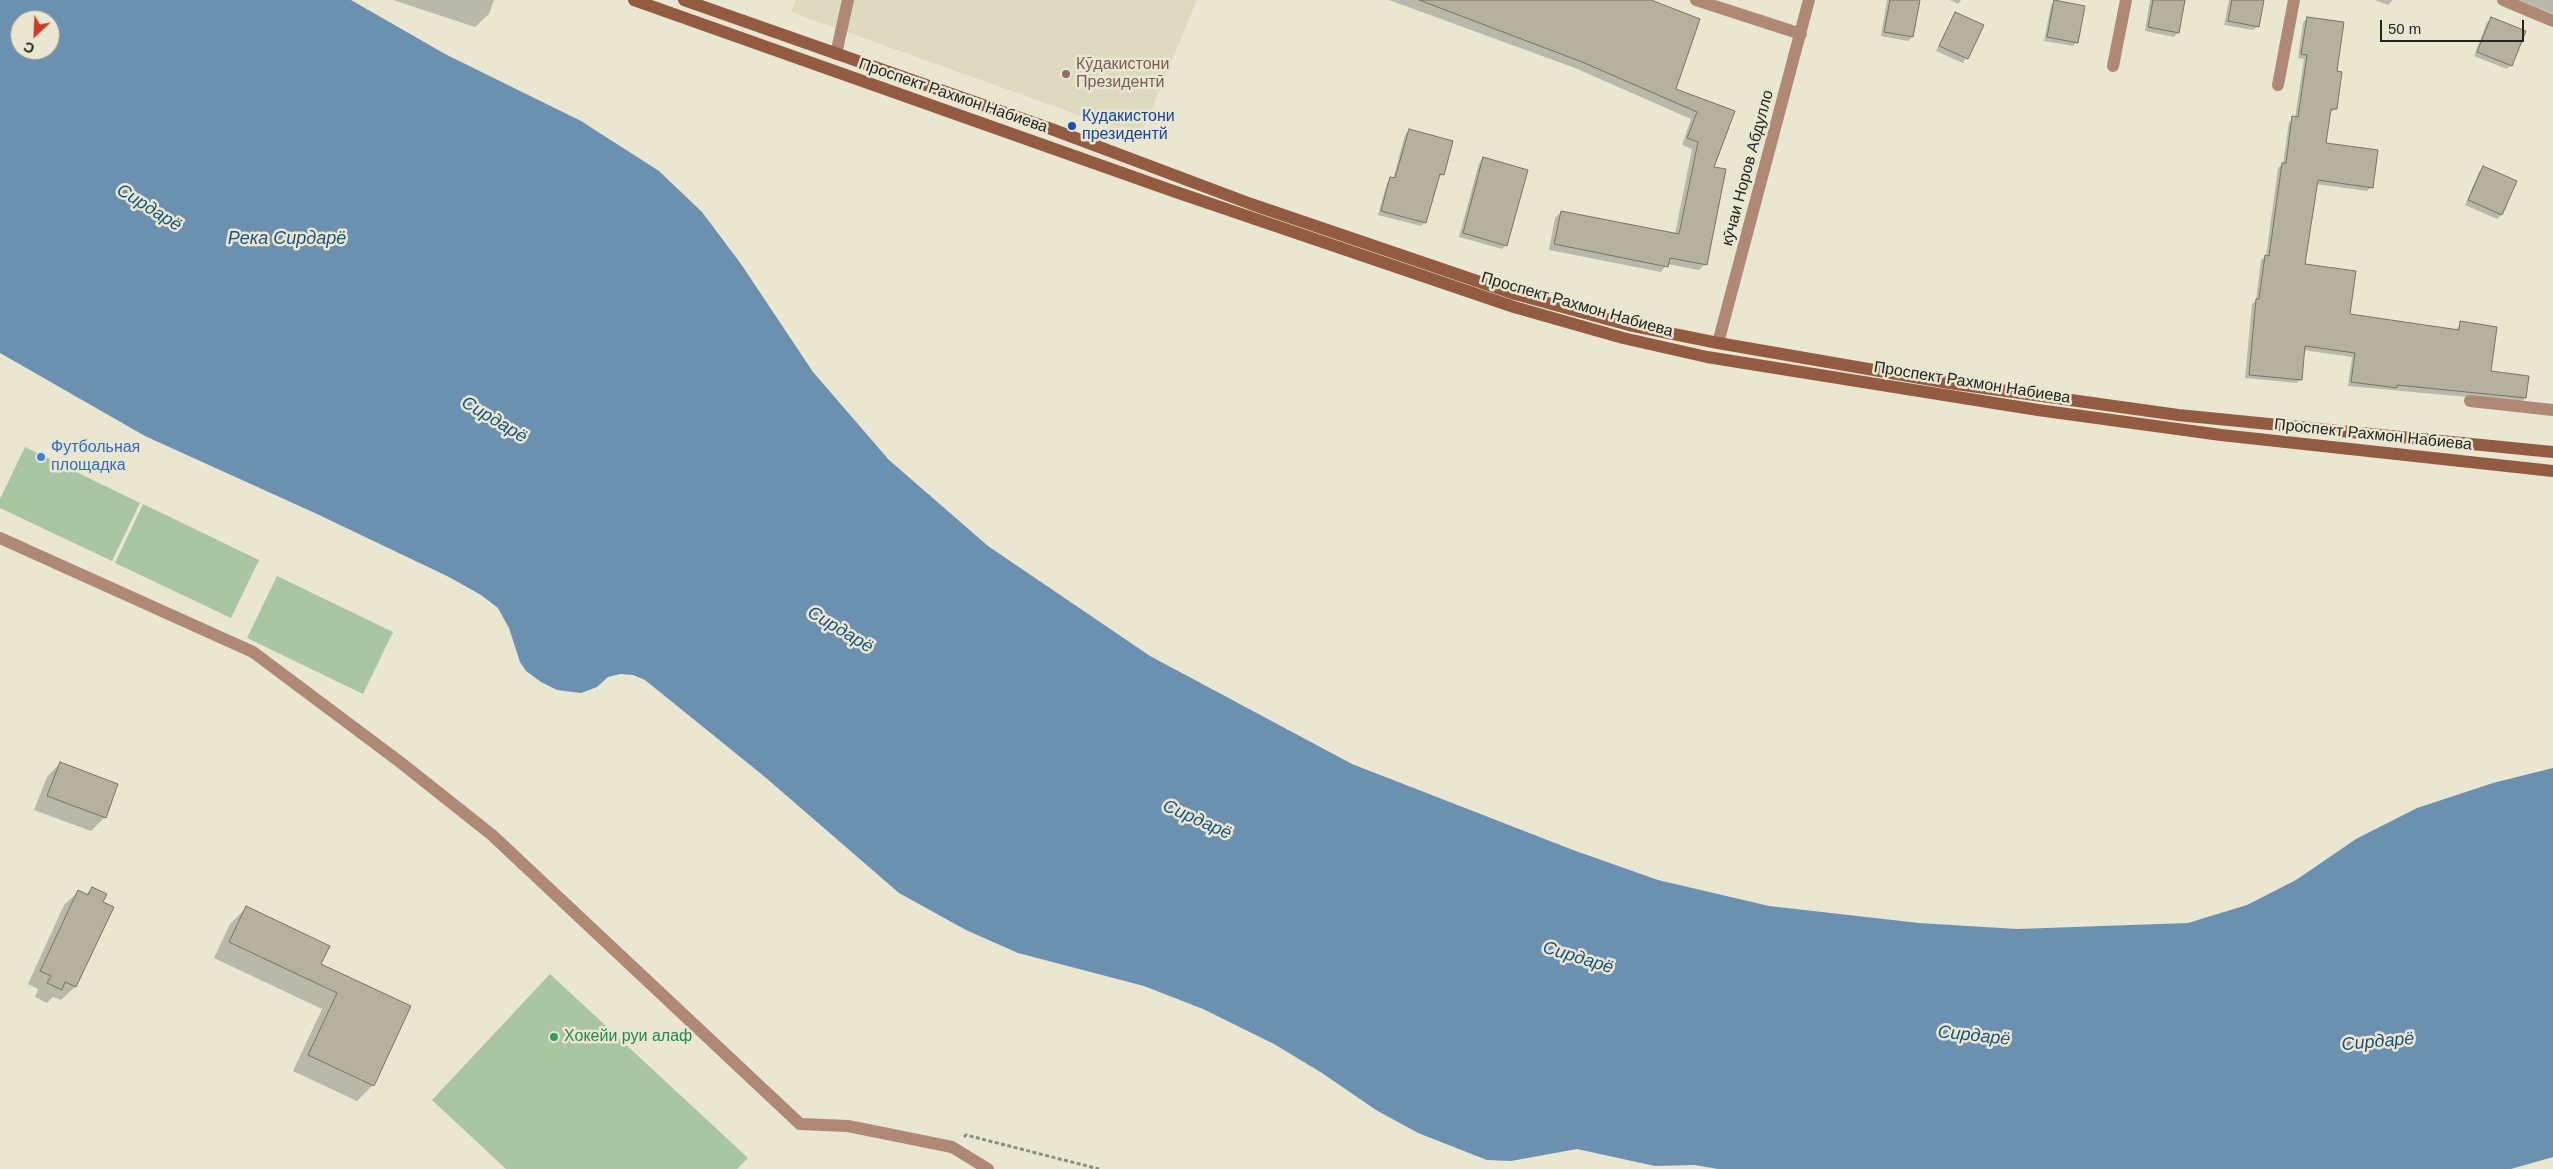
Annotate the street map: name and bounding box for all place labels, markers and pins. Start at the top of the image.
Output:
place label: Кӯдакистони Президентӣ [1076,55,1169,93]
marker: Кӯдакистони Президентӣ [1060,68,1072,80]
place label: Кудакистони президентй [1082,107,1175,145]
marker: Кудакистони президентй [1066,120,1078,132]
place label: Футбольная площадка [51,438,140,476]
marker: Футбольная площадка [35,451,47,463]
place label: Хокейи руи алаф [564,1027,692,1047]
marker: Хокейи руи алаф [548,1031,560,1043]

